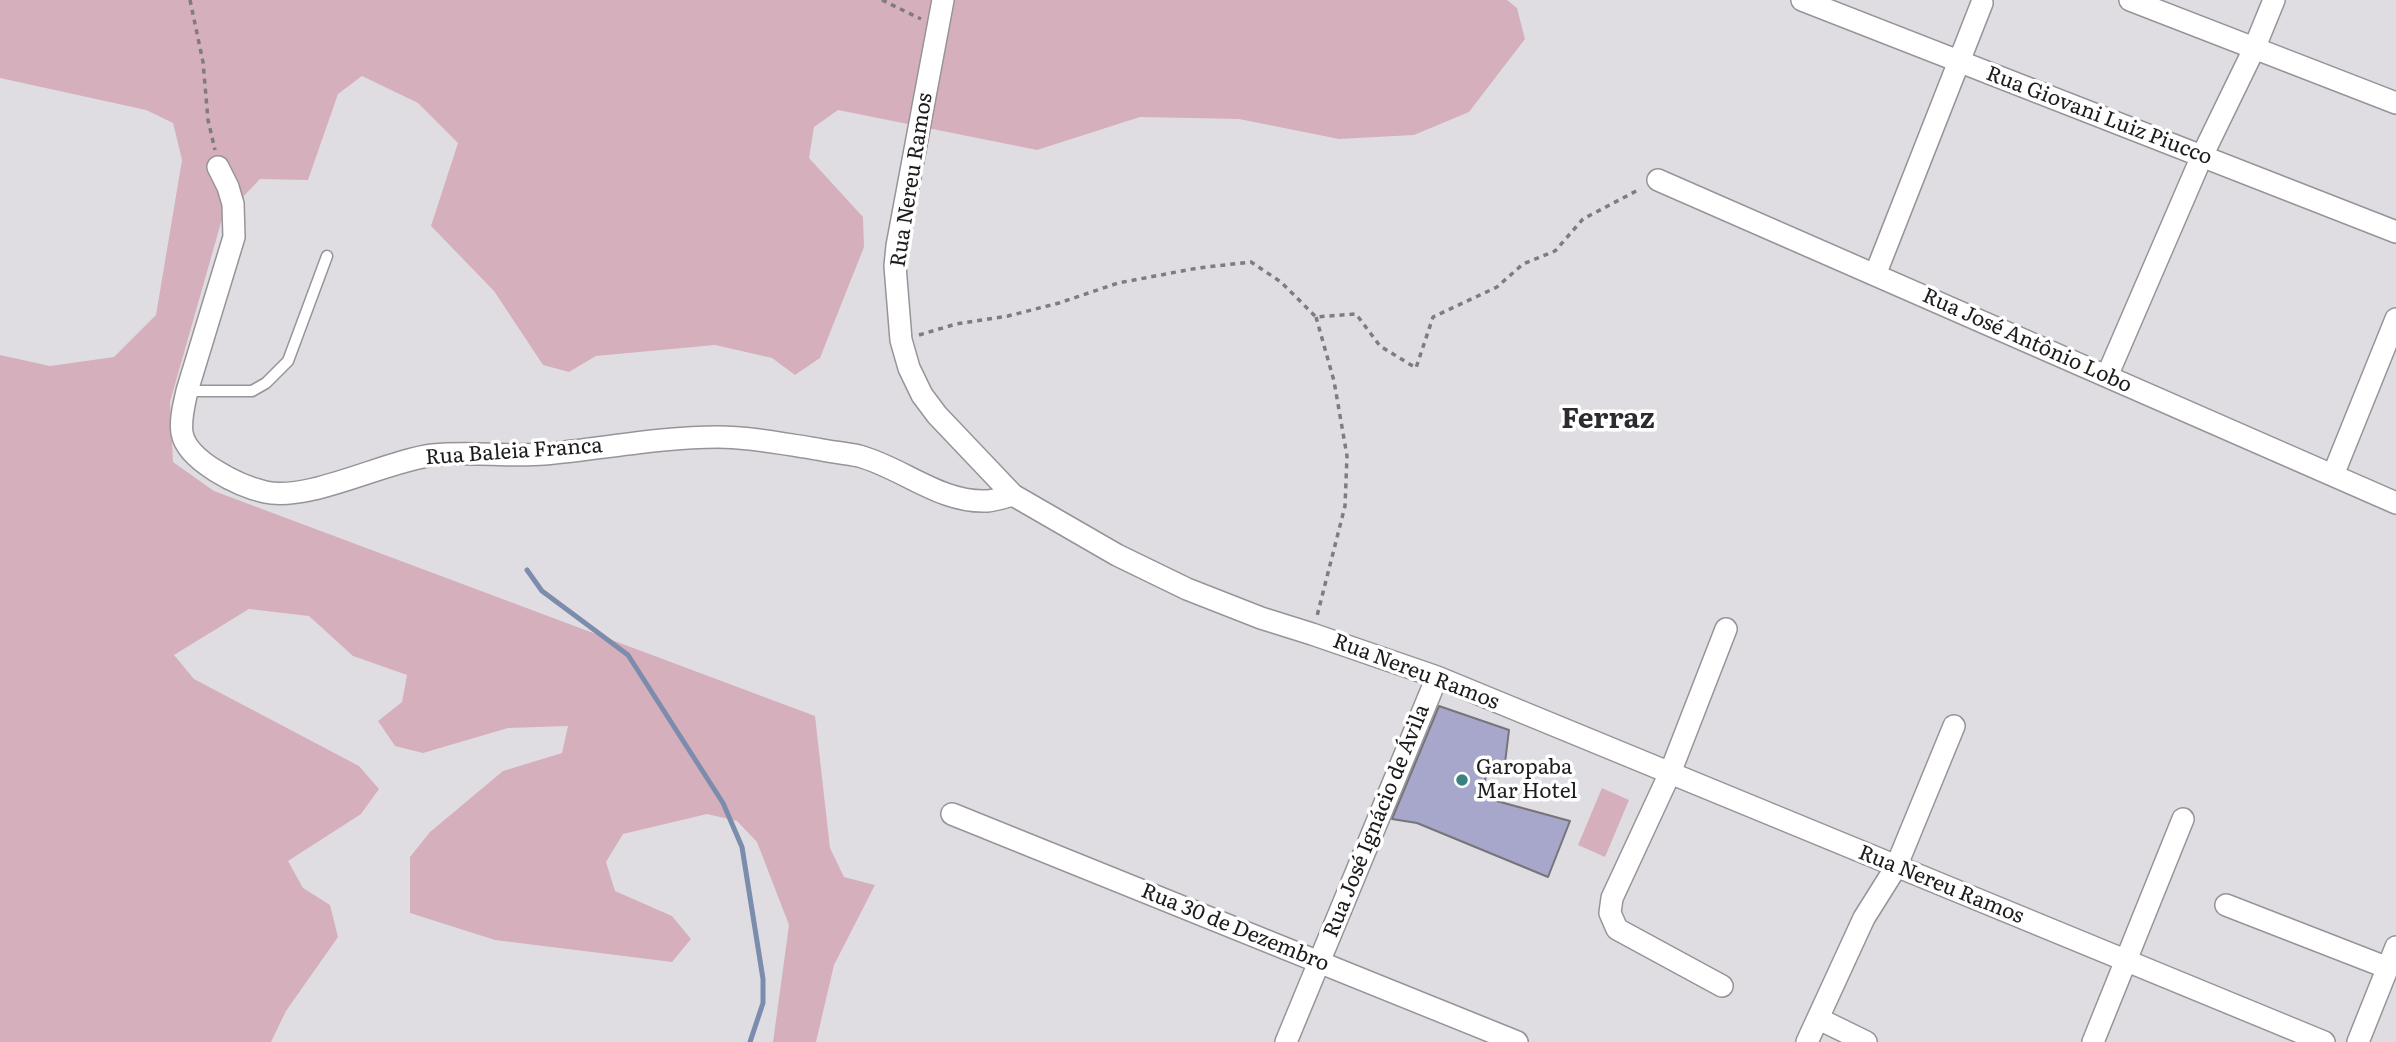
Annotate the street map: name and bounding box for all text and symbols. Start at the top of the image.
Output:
street label: Rua Giovani Luiz Piucco [1983,61,2215,171]
street label: Rua Nereu Ramos [886,91,938,269]
street label: Rua José Antônio Lobo [1918,283,2136,399]
district label: Ferraz [1561,403,1655,437]
street label: Rua Baleia Franca [425,433,603,471]
street label: Rua Nereu Ramos [1329,629,1503,715]
street label: Rua José Ignácio de Ávila [1319,701,1435,941]
place label: Garopaba Mar Hotel [1476,755,1577,805]
marker: Garopaba Mar Hotel [1454,772,1470,788]
street label: Rua Nereu Ramos [1855,840,2027,930]
street label: Rua 30 de Dezembro [1137,879,1333,977]

